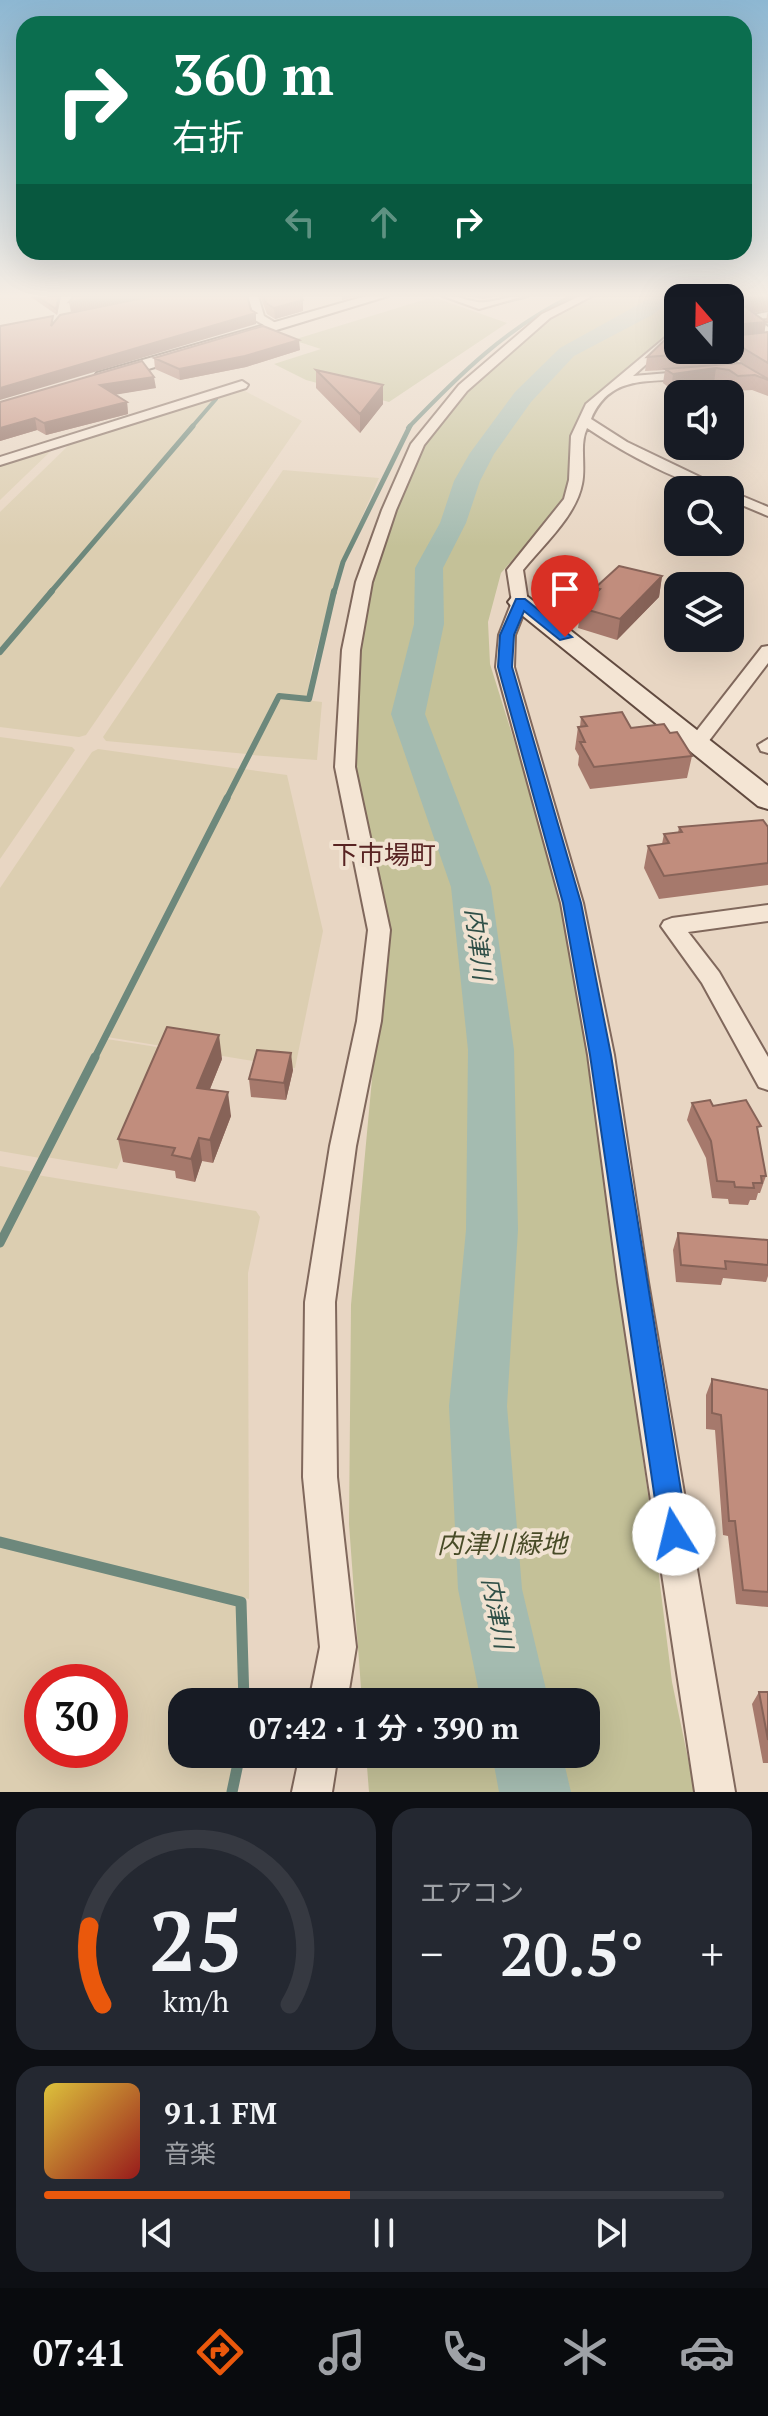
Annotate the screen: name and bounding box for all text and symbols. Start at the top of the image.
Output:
text: 360 m [172,37,334,111]
icon: right [40,48,144,152]
text: 右折 [172,113,244,160]
icon: left [278,200,322,244]
icon: ahead [362,200,406,244]
icon: right [446,200,490,244]
north arrow [664,284,744,364]
map controls [664,284,744,652]
button: sound [664,380,744,460]
button: search [664,476,744,556]
pin [531,555,599,637]
icon: arrive [543,567,587,611]
button: layers [664,572,744,652]
district label: 下市場町 [332,837,436,871]
water label: 内津川 [459,906,500,985]
position arrow [632,1492,716,1576]
park label: 内津川緑地 [437,1526,570,1560]
water label: 内津川 [475,1574,521,1654]
speed limit sign: 30 [24,1664,128,1768]
text: 07:42 · 1 分 · 390 m [249,1708,519,1748]
text: エアコン [420,1875,524,1909]
text: 25 [149,1885,243,1995]
text: 20.5° [500,1914,644,1993]
text: − [420,1924,443,1983]
text: + [701,1924,724,1983]
text: km/h [163,1982,229,2020]
text: 91.1 FM [164,2093,277,2133]
text: 音楽 [164,2136,216,2170]
icon: previous [135,2211,179,2255]
icon: pause [362,2211,406,2255]
icon: next [589,2211,633,2255]
icon: directions [192,2324,248,2380]
icon: music [314,2324,370,2380]
icon: phone [436,2324,492,2380]
icon: climate [557,2324,613,2380]
icon: car [679,2324,735,2380]
text: 07:41 [33,2329,127,2376]

